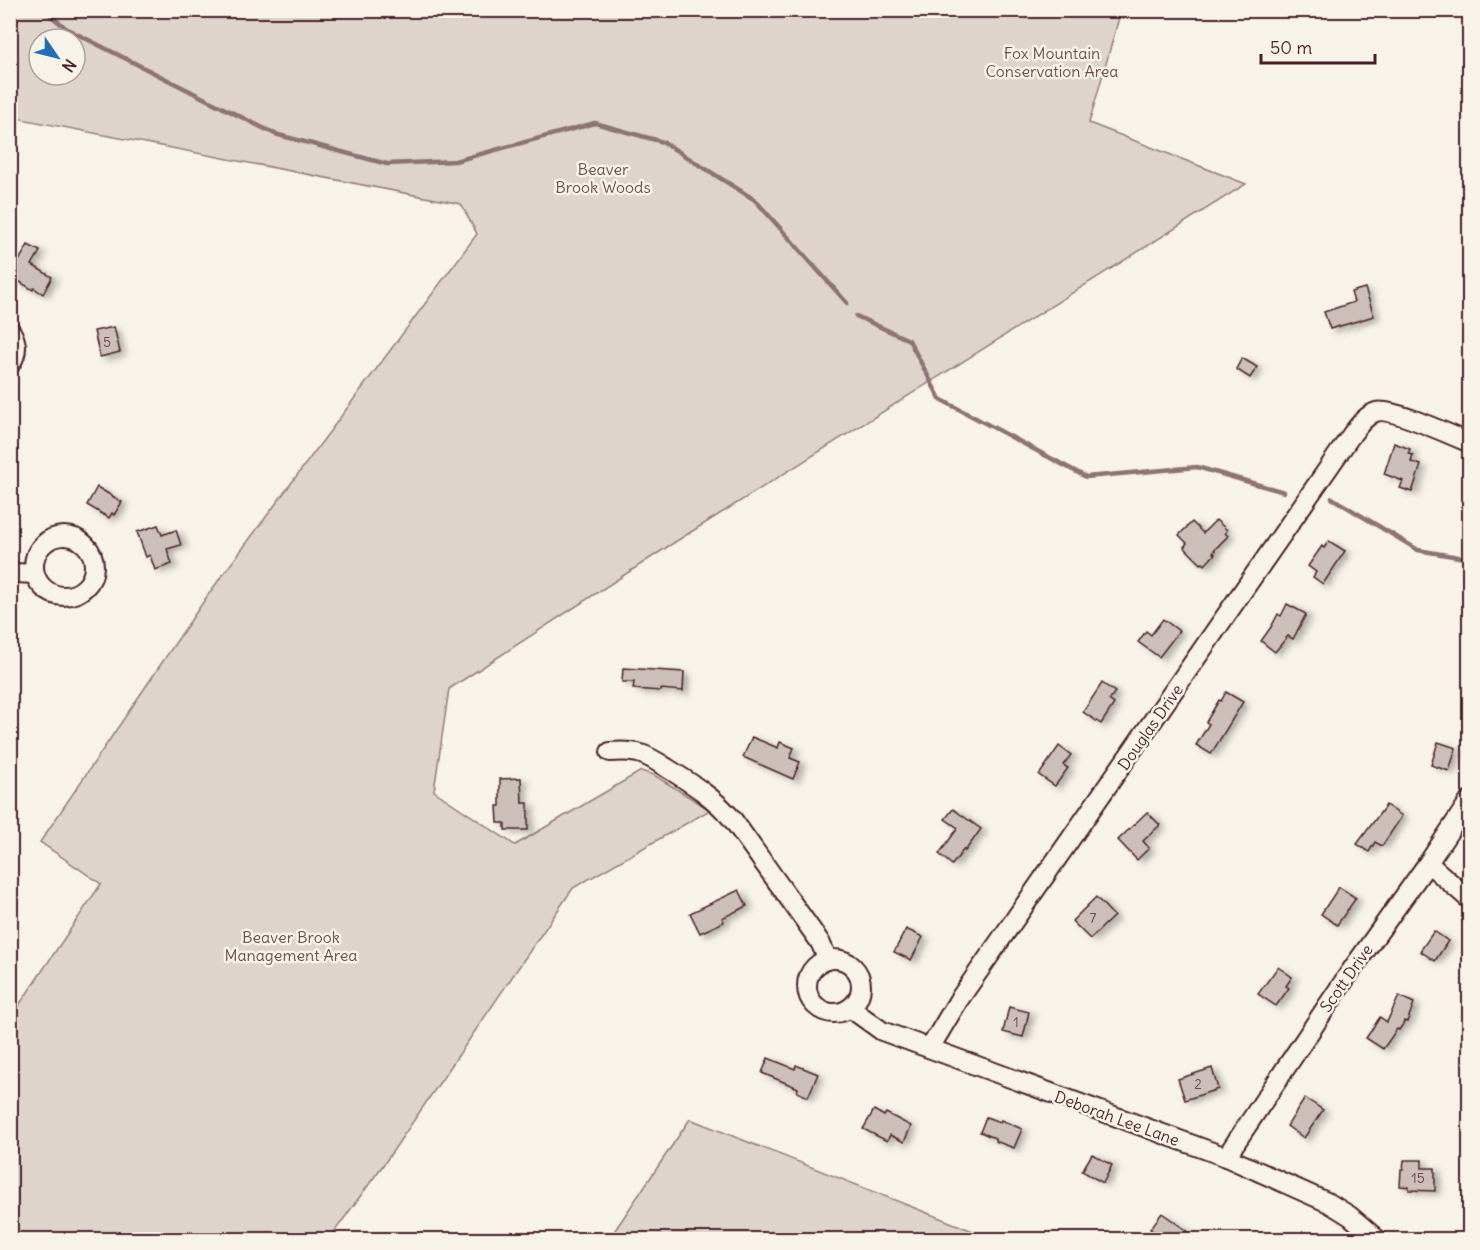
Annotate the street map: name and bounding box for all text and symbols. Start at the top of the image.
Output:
north arrow [27,27,87,87]
scale bar [1261,27,1375,65]
text: 50 m [1270,36,1312,59]
park label: Fox Mountain Conservation Area [986,43,1119,81]
text: N [58,55,81,76]
park label: Beaver Brook Woods [555,159,651,197]
house number: 5 [103,333,111,351]
street label: Douglas Drive [1113,680,1187,774]
house number: 7 [1090,909,1097,927]
park label: Beaver Brook Management Area [225,927,357,965]
street label: Scott Drive [1315,940,1377,1016]
house number: 1 [1013,1013,1019,1031]
house number: 2 [1194,1075,1202,1093]
street label: Deborah Lee Lane [1052,1086,1182,1150]
house number: 15 [1411,1169,1425,1187]

